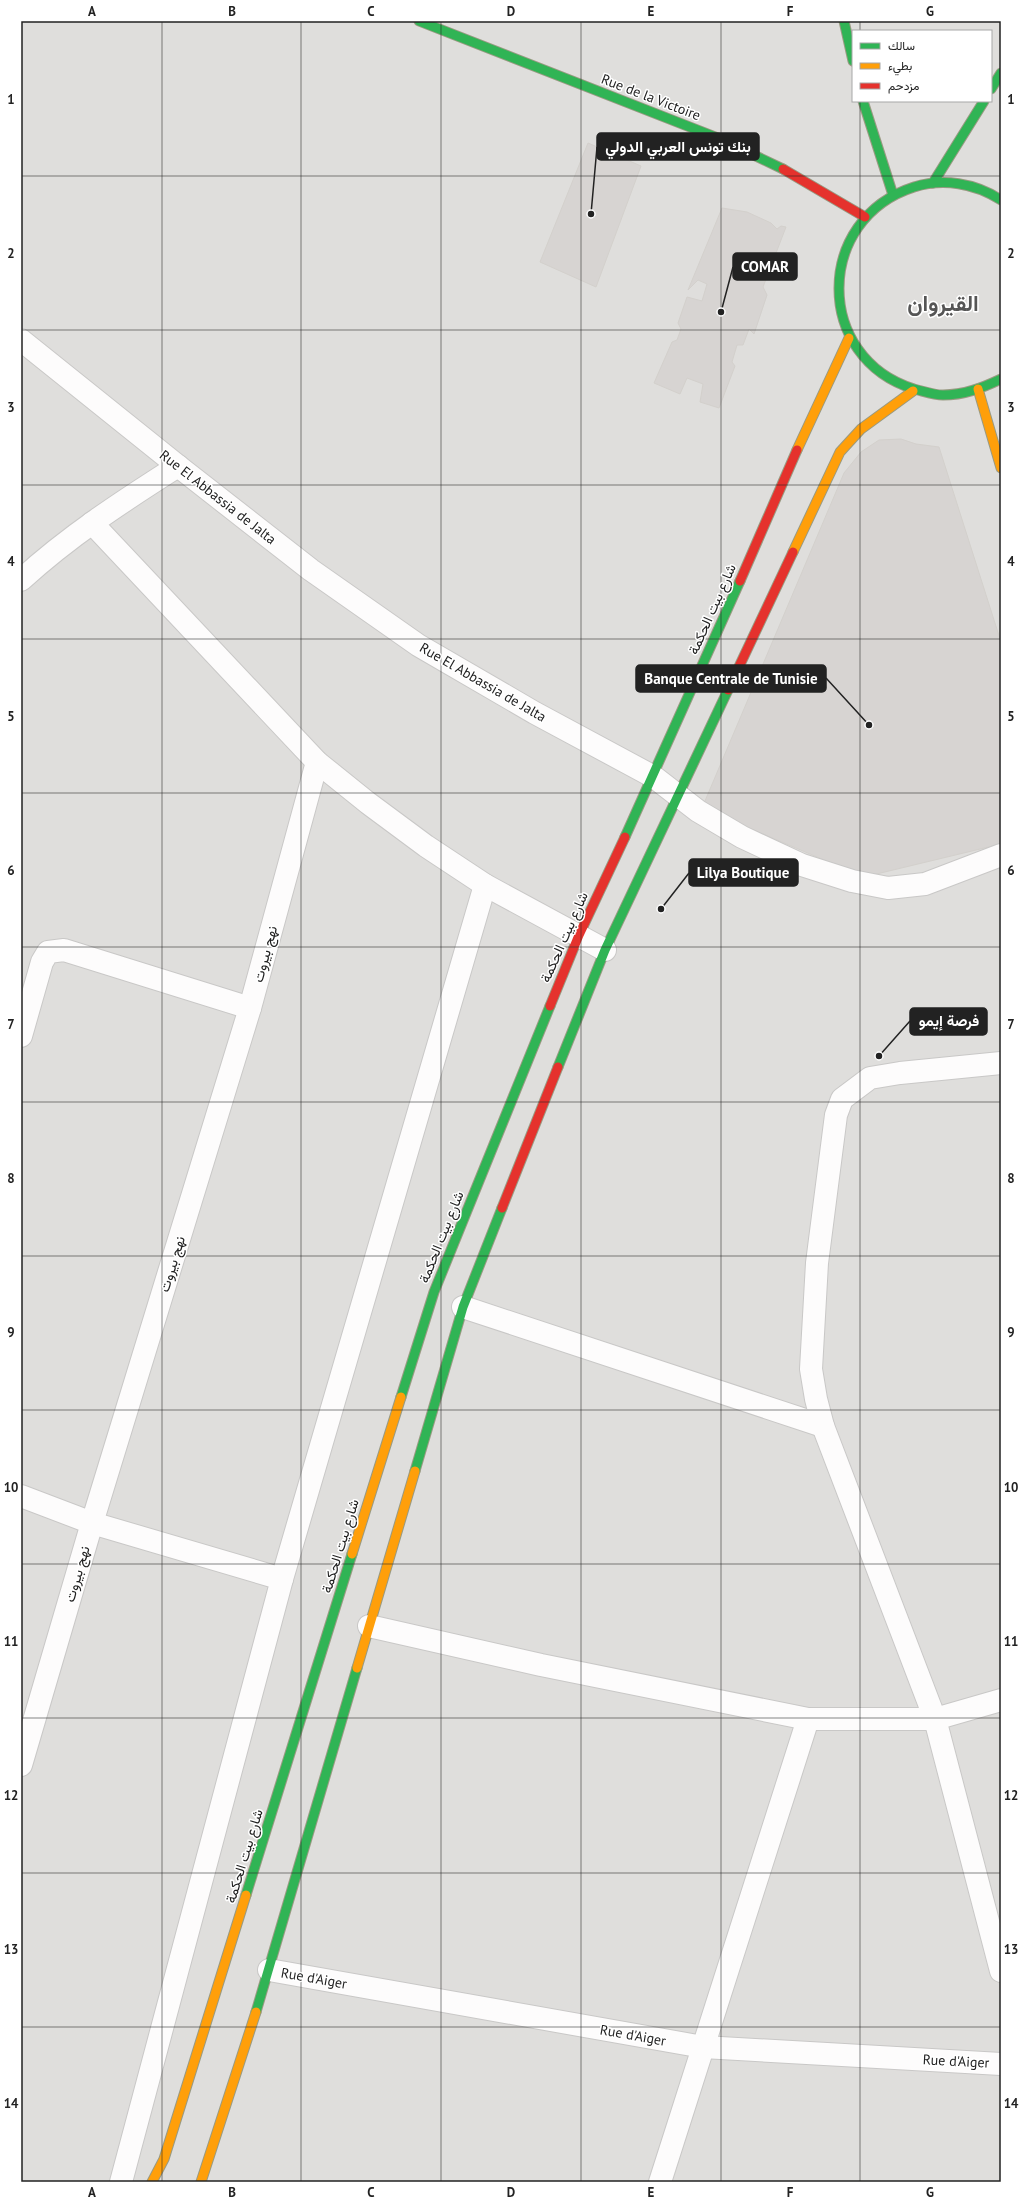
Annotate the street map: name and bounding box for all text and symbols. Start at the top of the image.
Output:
text: A [88,3,96,20]
text: B [228,3,236,20]
text: C [367,3,375,20]
text: D [507,3,515,20]
text: E [648,3,655,20]
text: F [787,3,794,20]
text: G [926,3,934,20]
legend [852,30,992,102]
text: سالك [888,38,915,53]
text: بطيء [888,58,912,76]
street label: Rue de la Victoire [599,70,703,124]
text: مزدحم [888,78,919,94]
text: 1 [7,91,15,108]
text: 1 [1007,91,1015,108]
callout: بنك تونس العربي الدولي [597,133,759,160]
text: بنك تونس العربي الدولي [605,137,751,160]
text: 2 [7,245,15,262]
text: 2 [1007,245,1015,262]
callout: COMAR [733,253,797,280]
text: COMAR [741,257,789,276]
district label: القيروان [907,289,979,317]
text: 3 [7,399,15,416]
text: 3 [1007,399,1015,416]
street label: Rue El Abbassia de Jalta [156,446,280,548]
text: 4 [7,553,15,570]
text: 4 [1007,553,1015,570]
street label: شارع بيت الحكمة [684,561,742,658]
street label: Rue El Abbassia de Jalta [417,638,550,726]
callout: Banque Centrale de Tunisie [636,665,826,692]
text: Banque Centrale de Tunisie [644,669,818,688]
text: 5 [7,708,15,725]
text: 5 [1007,708,1015,725]
callout: Lilya Boutique [689,859,798,886]
text: 6 [7,862,15,879]
text: 6 [1007,862,1015,879]
text: Lilya Boutique [697,863,790,882]
street label: شارع بيت الحكمة [536,889,594,986]
street label: نهج بيروت [249,924,283,985]
callout: فرصة إيمو [910,1008,987,1035]
text: فرصة إيمو [919,1011,979,1031]
text: 7 [7,1016,15,1033]
text: 7 [1007,1016,1015,1033]
text: 8 [7,1170,15,1187]
text: 8 [1007,1170,1015,1187]
street label: شارع بيت الحكمة [414,1189,469,1286]
street label: نهج بيروت [155,1234,191,1295]
text: 9 [7,1324,15,1341]
text: 9 [1007,1324,1015,1341]
text: 10 [4,1479,18,1496]
text: 10 [1004,1479,1018,1496]
street label: شارع بيت الحكمة [317,1497,365,1596]
street label: نهج بيروت [60,1544,96,1605]
text: 11 [4,1633,18,1650]
text: 11 [1004,1633,1018,1650]
text: 12 [4,1787,18,1804]
text: 12 [1004,1787,1018,1804]
street label: شارع بيت الحكمة [221,1807,269,1906]
text: 13 [4,1941,18,1958]
text: 13 [1004,1941,1018,1958]
street label: Rue d'Aiger [280,1963,349,1993]
street label: Rue d'Aiger [599,2020,668,2050]
street label: Rue d'Aiger [922,2050,990,2072]
text: 14 [4,2095,19,2112]
text: 14 [1004,2095,1019,2112]
text: A [88,2184,96,2201]
text: B [228,2184,236,2201]
text: C [367,2184,375,2201]
text: D [507,2184,515,2201]
text: E [648,2184,655,2201]
text: F [787,2184,794,2201]
text: G [926,2184,934,2201]

